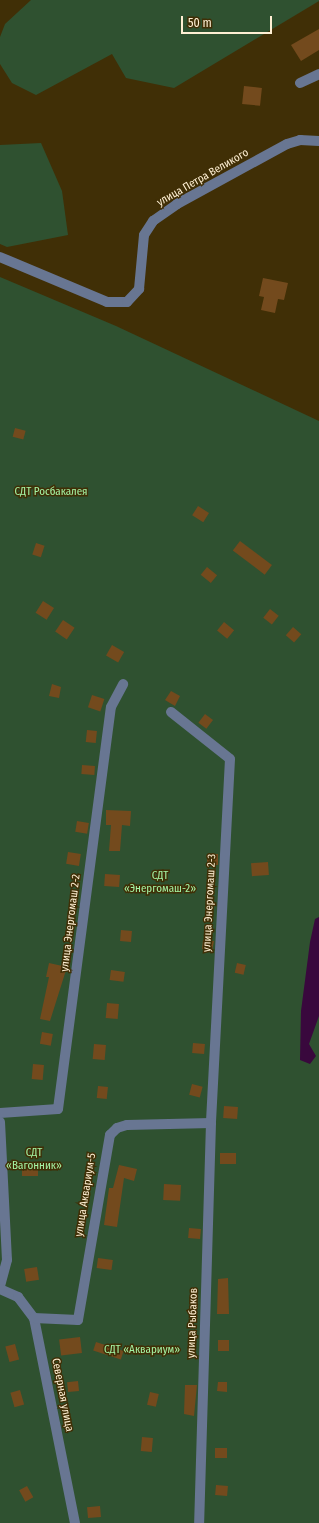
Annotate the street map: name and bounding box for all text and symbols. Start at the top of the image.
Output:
scale bar [183,8,274,34]
text: 50 m [188,16,212,30]
street label: улица Петра Великого [155,146,251,210]
park label: СДТ Росбакалея [15,485,87,499]
street label: улица Энергомаш 2-3 [201,854,219,952]
park label: СДТ «Энергомаш-2» [124,870,196,896]
street label: улица Энергомаш 2-2 [58,874,84,972]
park label: СДТ «Вагонник» [6,1147,62,1173]
street label: улица Аквариум-5 [73,1152,99,1238]
street label: улица Рыбаков [185,1288,201,1358]
park label: СДТ «Аквариум» [104,1343,180,1357]
street label: Северная улица [48,1357,76,1433]

